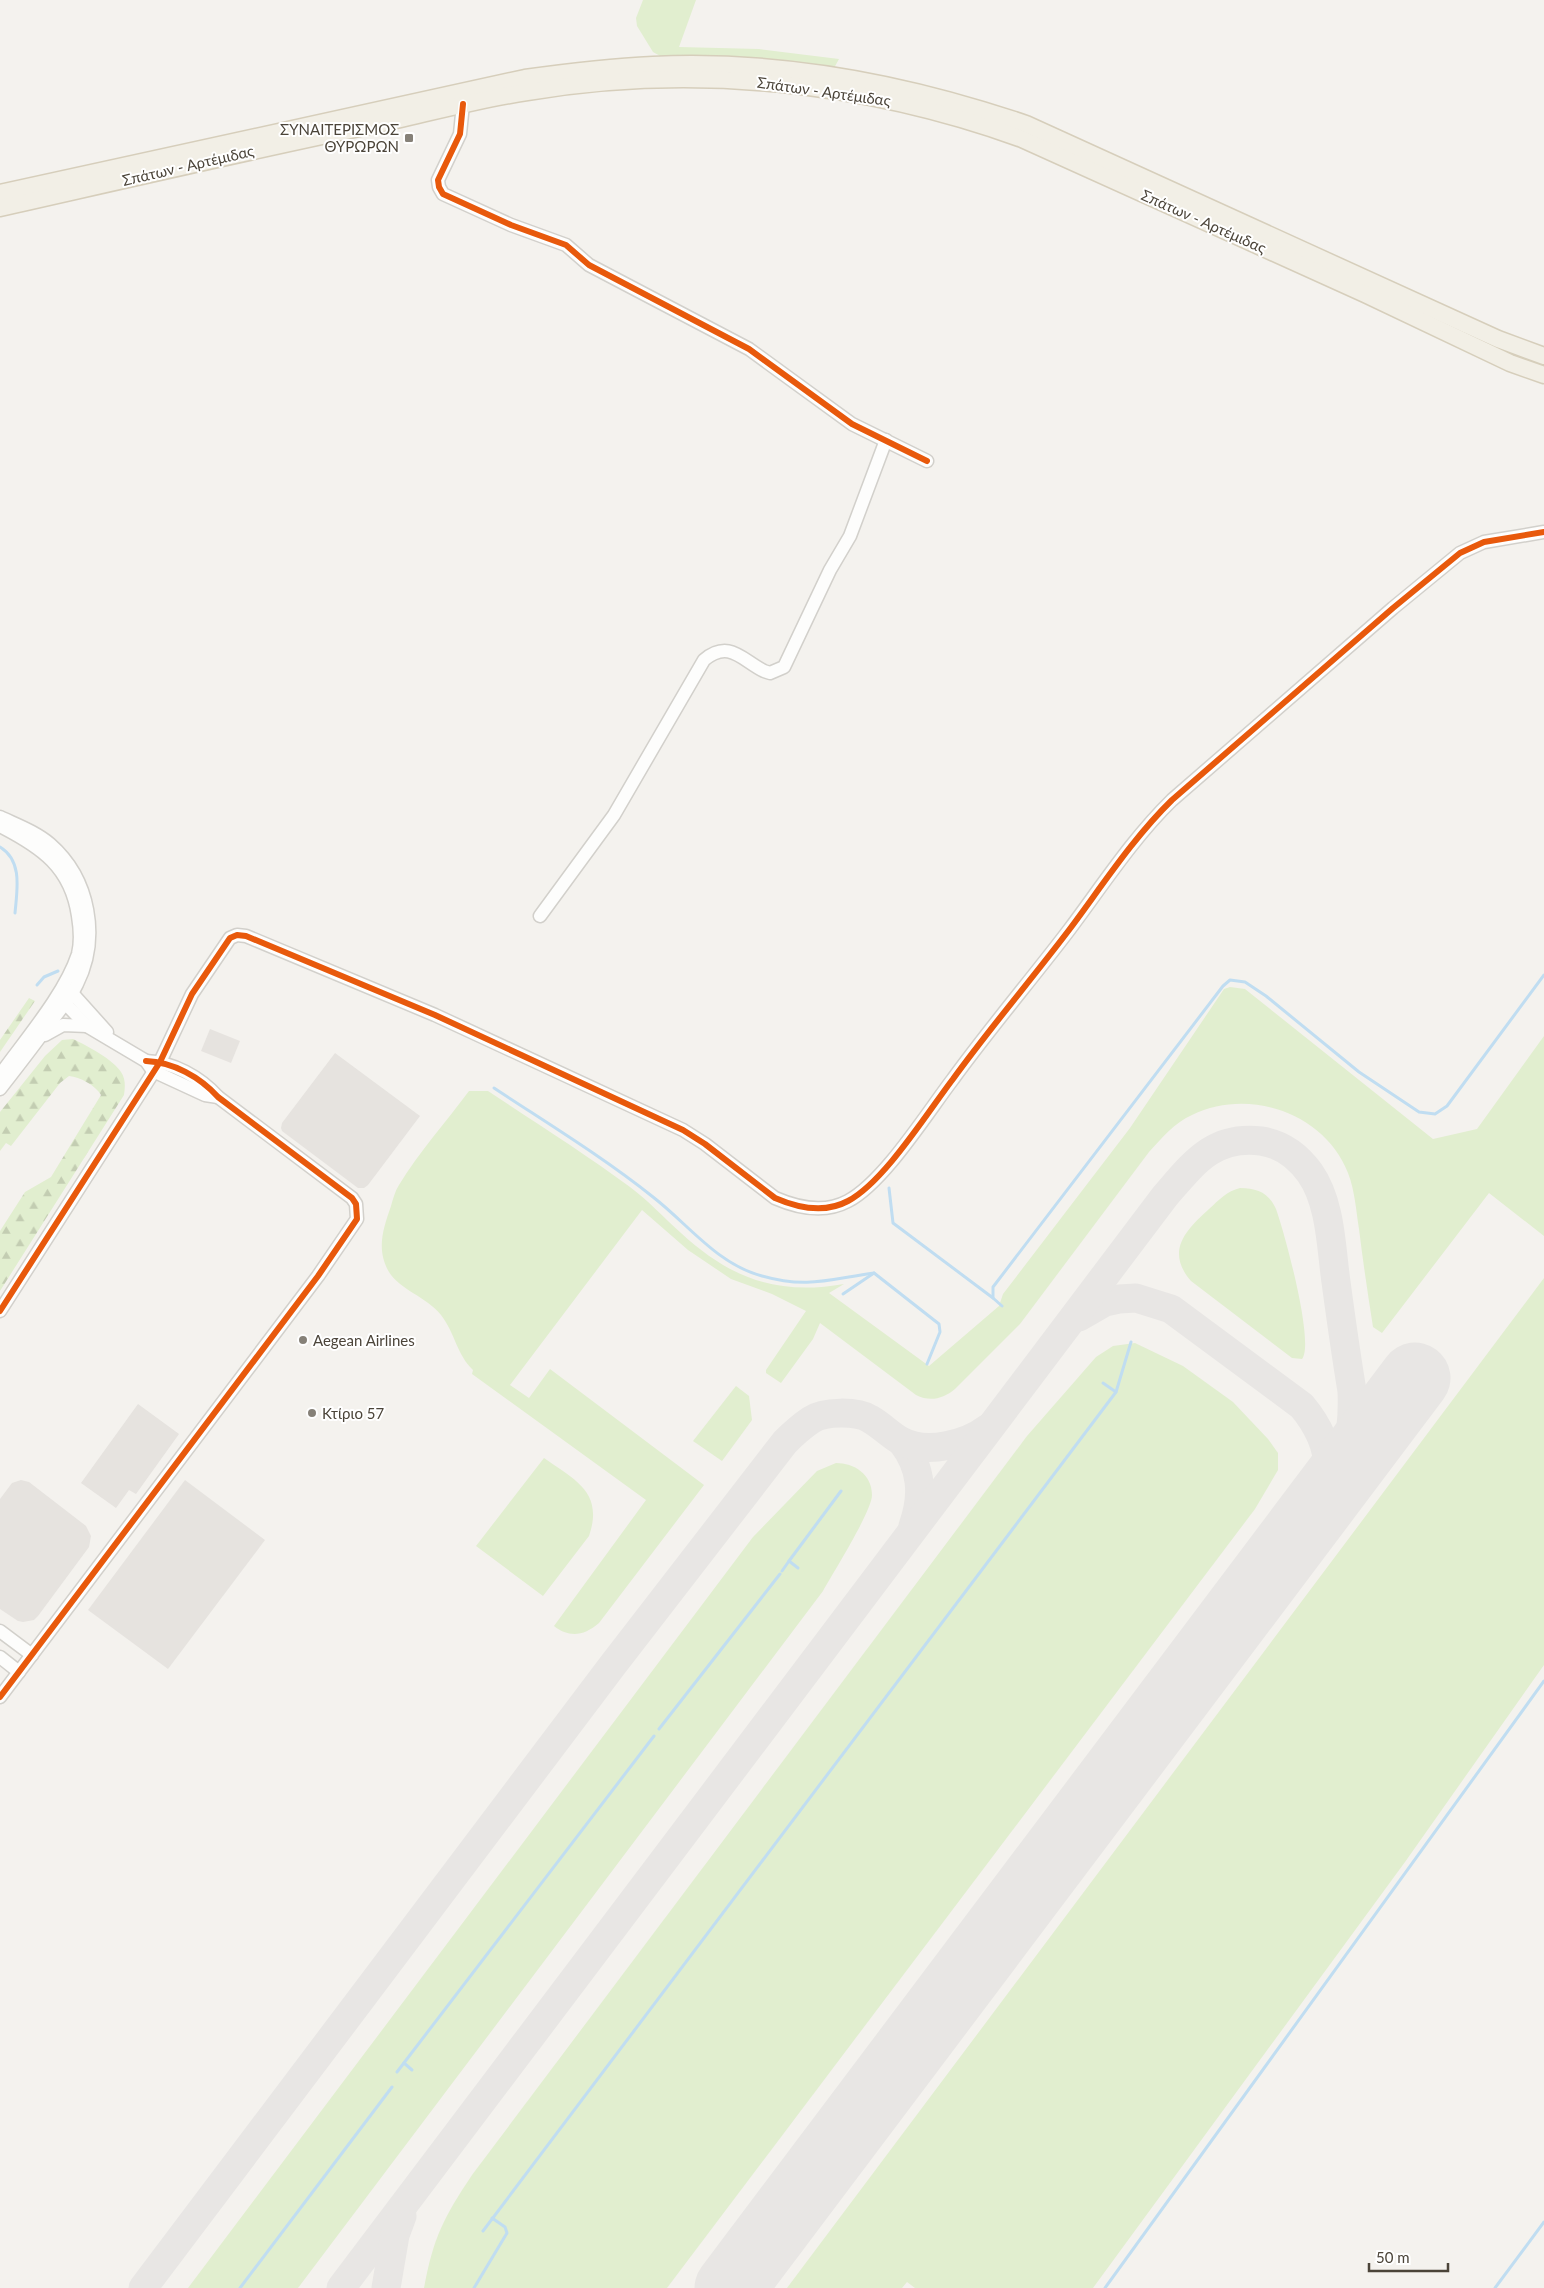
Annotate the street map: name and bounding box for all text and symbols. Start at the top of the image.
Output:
street label: Σπάτων - Αρτέμιδας [756,73,892,109]
place label: ΣΥΝΑΙΤΕΡΙΣΜΟΣ ΘΥΡΩΡΩΝ [280,120,399,155]
marker: ΣΥΝΑΙΤΕΡΙΣΜΟΣ ΘΥΡΩΡΩΝ [403,132,415,144]
street label: Σπάτων - Αρτέμιδας [120,141,256,189]
street label: Σπάτων - Αρτέμιδας [1139,185,1269,257]
place label: Aegean Airlines [313,1331,415,1349]
marker: Aegean Airlines [297,1334,309,1346]
place label: Κτίριο 57 [322,1404,384,1422]
marker: Κτίριο 57 [306,1407,318,1419]
scale bar [1369,2240,1448,2272]
text: 50 m [1376,2248,1410,2266]

